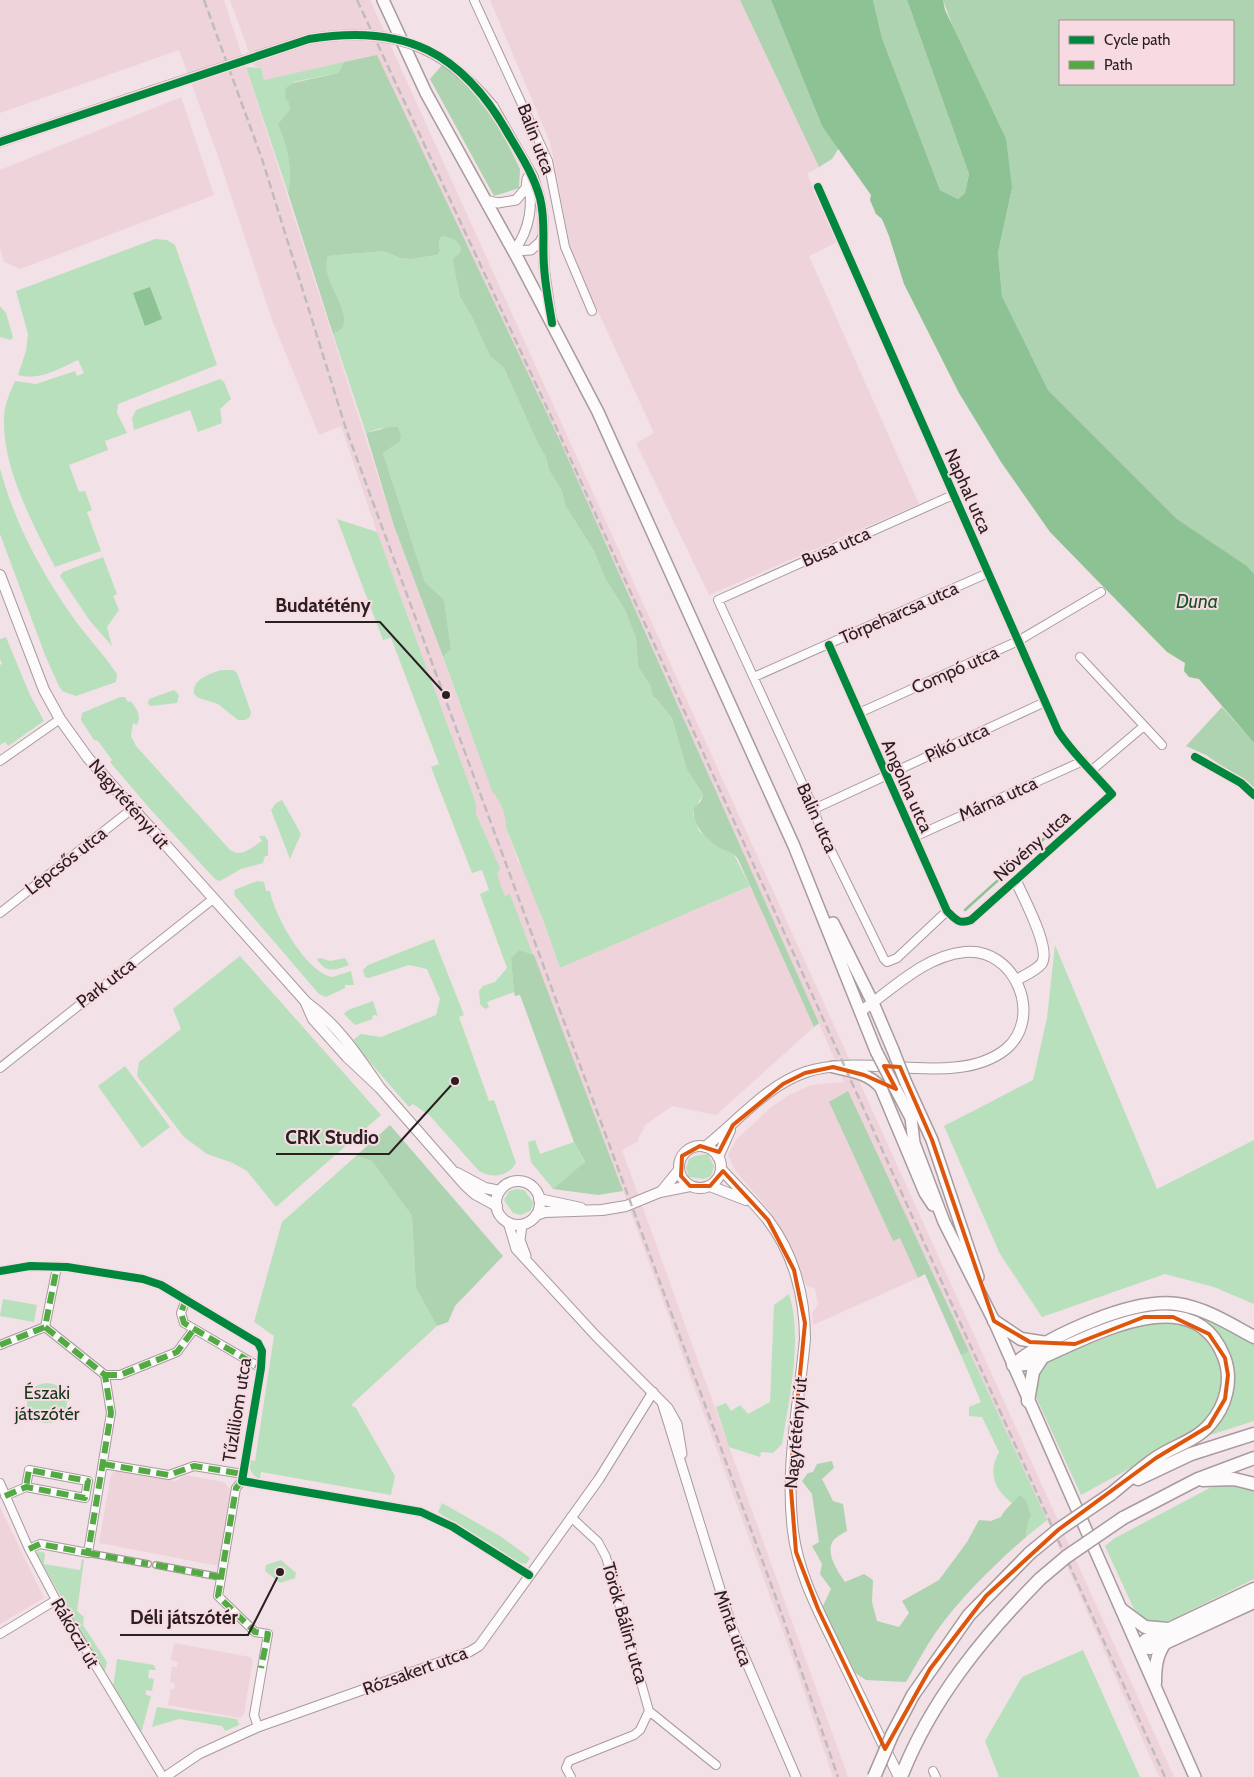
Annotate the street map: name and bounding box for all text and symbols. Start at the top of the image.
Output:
legend [1059,20,1234,85]
text: Cycle path [1104,31,1170,49]
text: Path [1104,56,1133,74]
street label: Balin utca [513,101,560,178]
street label: Naphal utca [940,445,997,537]
street label: Busa utca [798,522,874,572]
street label: Törpeharcsa utca [836,577,962,649]
callout: Budatétény [265,588,380,622]
water label: Duna [1176,590,1218,613]
text: Budatétény [275,594,372,617]
street label: Compó utca [908,641,1002,699]
street label: Pikó utca [922,719,993,767]
street label: Angolna utca [877,736,937,836]
street label: Nagytétényi út [84,755,174,853]
street label: Márna utca [955,772,1041,826]
street label: Balin utca [792,780,842,857]
street label: Növény utca [989,806,1075,886]
street label: Lépcsős utca [21,822,111,900]
street label: Park utca [72,953,140,1013]
callout: CRK Studio [276,1120,389,1154]
text: CRK Studio [285,1126,379,1149]
street label: Tűzliliom utca [218,1356,256,1464]
street label: Nagytétényi út [780,1376,812,1490]
park label: Északi játszótér [14,1382,80,1425]
street label: Török Bálint utca [597,1560,653,1687]
street label: Minta utca [709,1587,757,1669]
street label: Rákóczi út [46,1594,104,1672]
callout: Déli játszótér [120,1601,248,1635]
text: Déli játszótér [130,1606,239,1629]
street label: Rózsakert utca [360,1642,471,1700]

